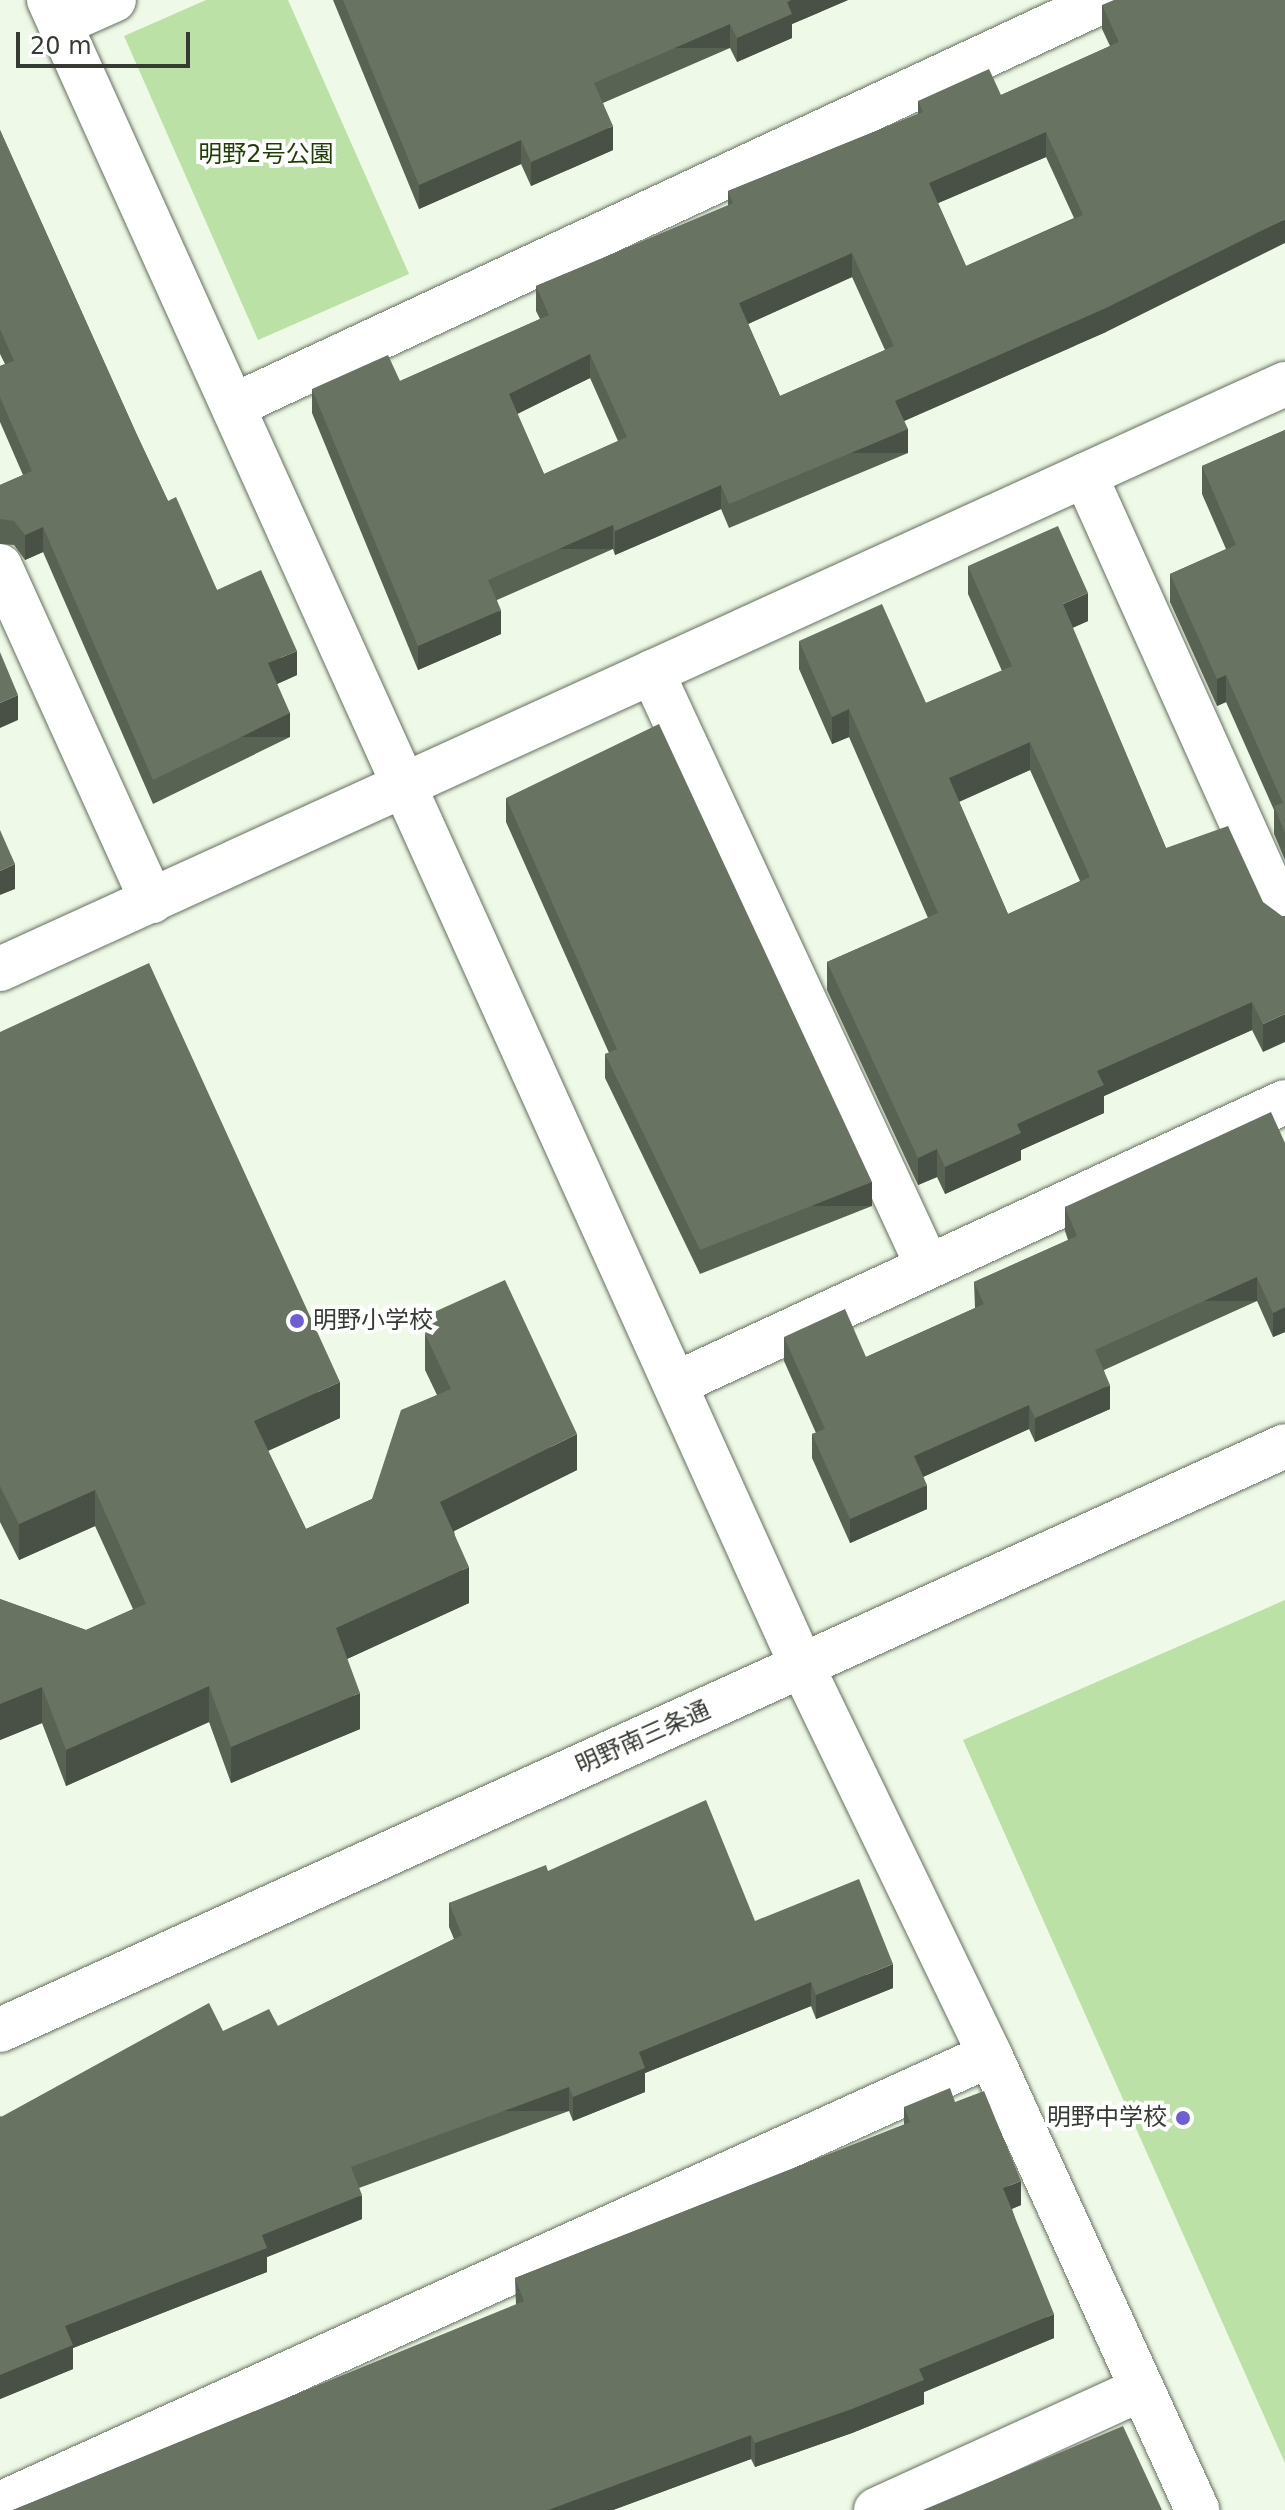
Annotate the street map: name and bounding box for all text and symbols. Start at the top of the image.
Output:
scale bar [20,16,194,66]
text: 20 m [30,32,92,60]
park label: 明野2号公園 [198,141,334,169]
place label: 明野小学校 [313,1307,433,1335]
marker: 明野小学校 [288,1312,306,1330]
street label: 明野南三条通 [571,1696,715,1780]
place label: 明野中学校 [1047,2104,1167,2132]
marker: 明野中学校 [1174,2109,1192,2127]

